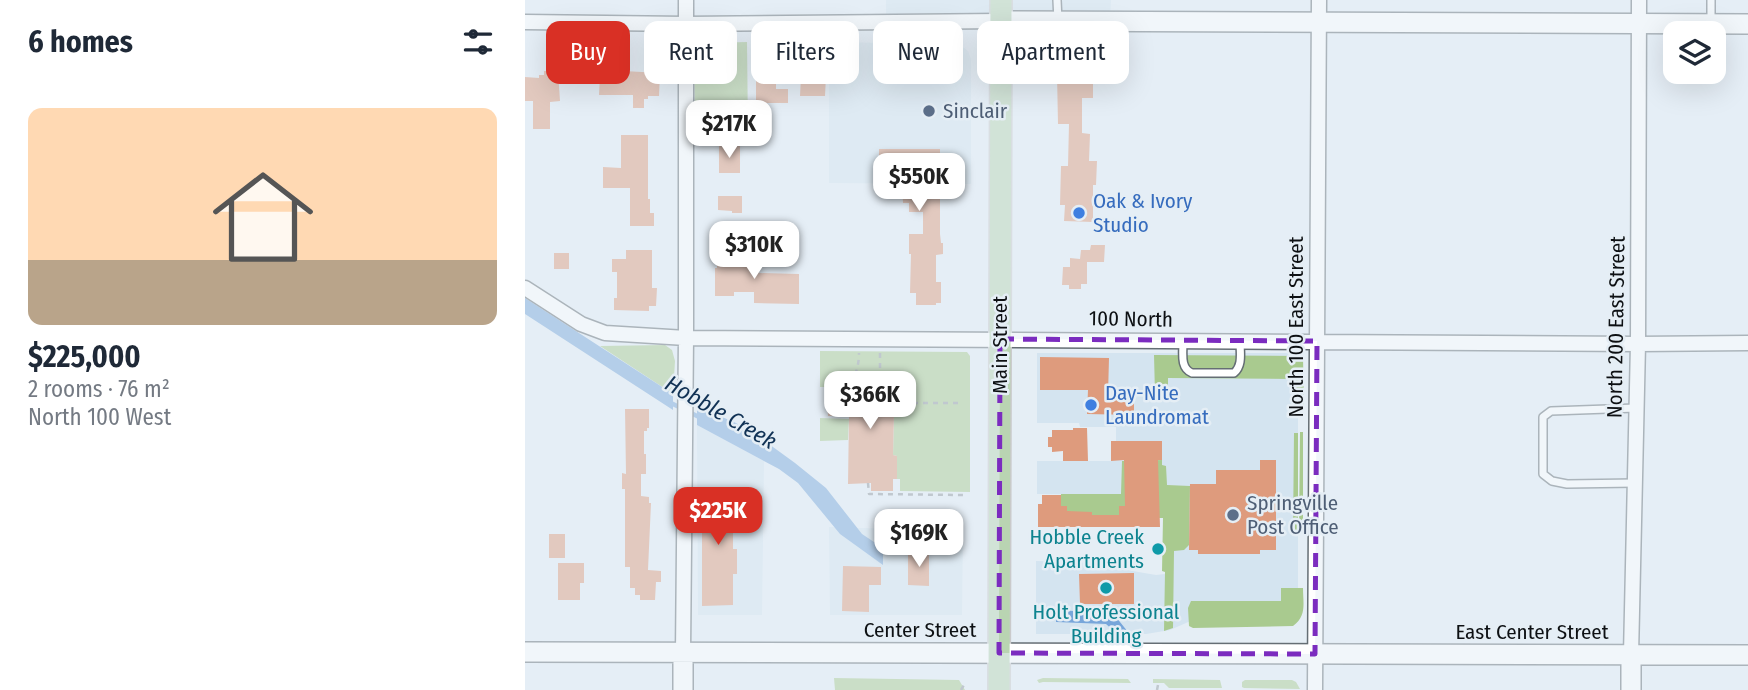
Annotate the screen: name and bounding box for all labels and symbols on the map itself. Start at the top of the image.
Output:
place label: Sinclair [943,98,1008,124]
pin: $217K [680,100,778,160]
marker: Sinclair [921,103,937,119]
pin: $550K [870,154,968,213]
place label: Oak & Ivory Studio [1093,188,1193,238]
marker: Oak & Ivory Studio [1071,205,1087,221]
pin: $310K [705,222,803,281]
street label: North 100 East Street [1283,236,1309,418]
street label: North 200 East Street [1601,236,1631,418]
street label: Main Street [987,296,1013,394]
street label: 100 North [1089,305,1173,333]
water label: Hobble Creek [660,369,782,455]
pin: $366K [821,372,919,431]
place label: Day-Nite Laundromat [1105,380,1209,430]
marker: Day-Nite Laundromat [1083,397,1099,413]
pin: $225K [669,488,767,547]
place label: Springville Post Office [1247,490,1339,540]
marker: Springville Post Office [1225,507,1241,523]
pin: $169K [870,510,968,569]
place label: Hobble Creek Apartments [1030,524,1144,574]
marker: Hobble Creek Apartments [1150,541,1166,557]
marker: Holt Professional Building [1098,580,1114,596]
place label: Holt Professional Building [1033,599,1180,649]
street label: Center Street [864,617,976,643]
street label: East Center Street [1455,619,1609,645]

